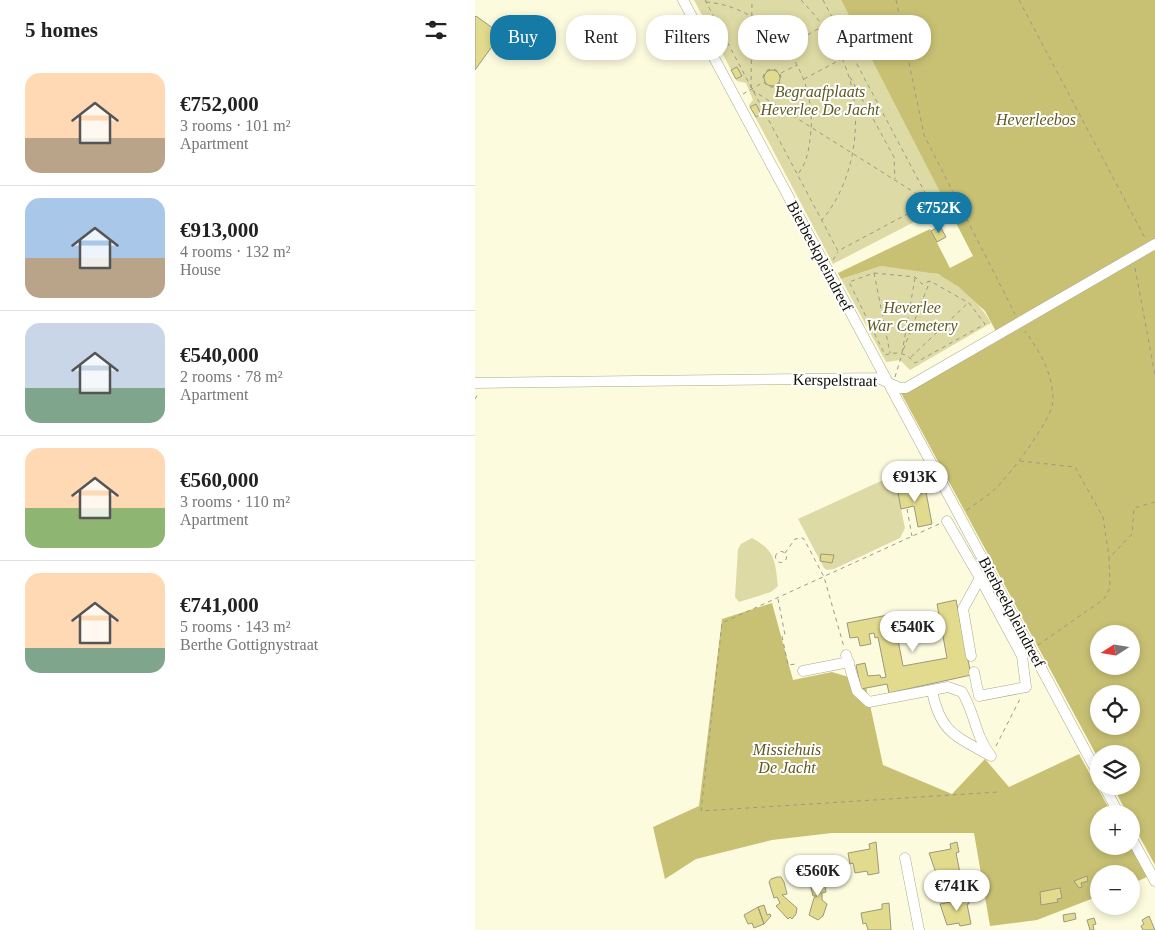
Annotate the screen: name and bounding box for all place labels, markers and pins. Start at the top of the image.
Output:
pin: €752K [904,192,974,234]
pin: €913K [880,460,950,503]
pin: €540K [878,610,948,653]
pin: €560K [783,854,853,897]
pin: €741K [922,870,992,912]

